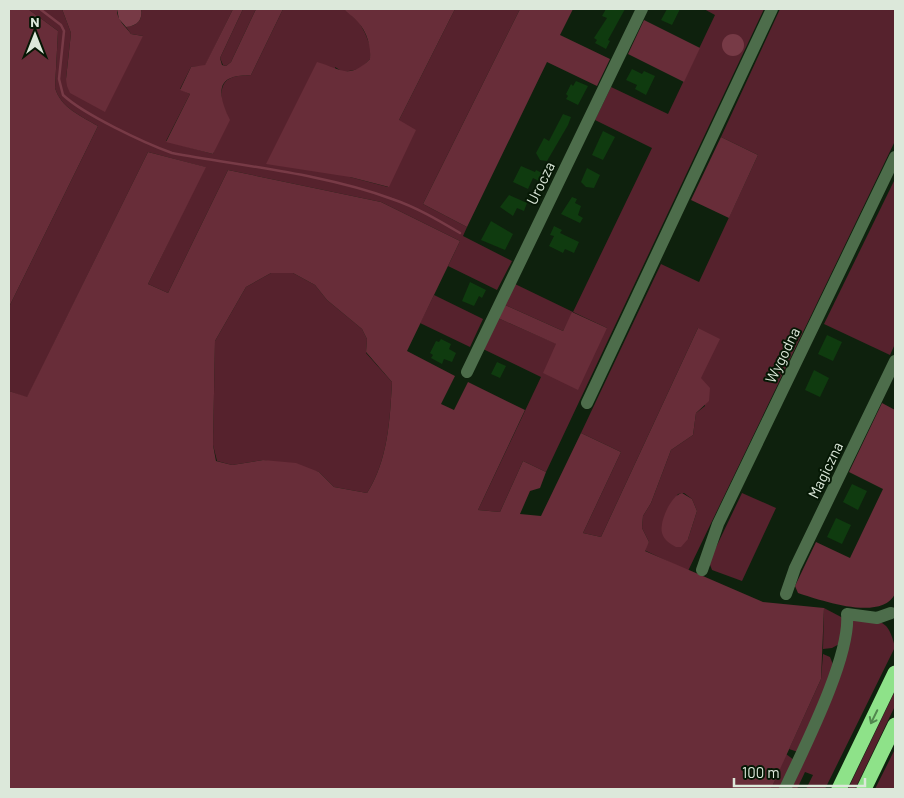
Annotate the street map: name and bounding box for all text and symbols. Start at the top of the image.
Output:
north arrow [10,10,60,60]
text: N [30,13,40,30]
street label: Urocza [522,159,558,207]
street label: Wygodna [761,324,803,386]
street label: Magiczna [804,439,846,501]
one-way arrow [869,709,879,724]
scale bar [734,756,865,788]
text: 100 m [742,763,780,781]

